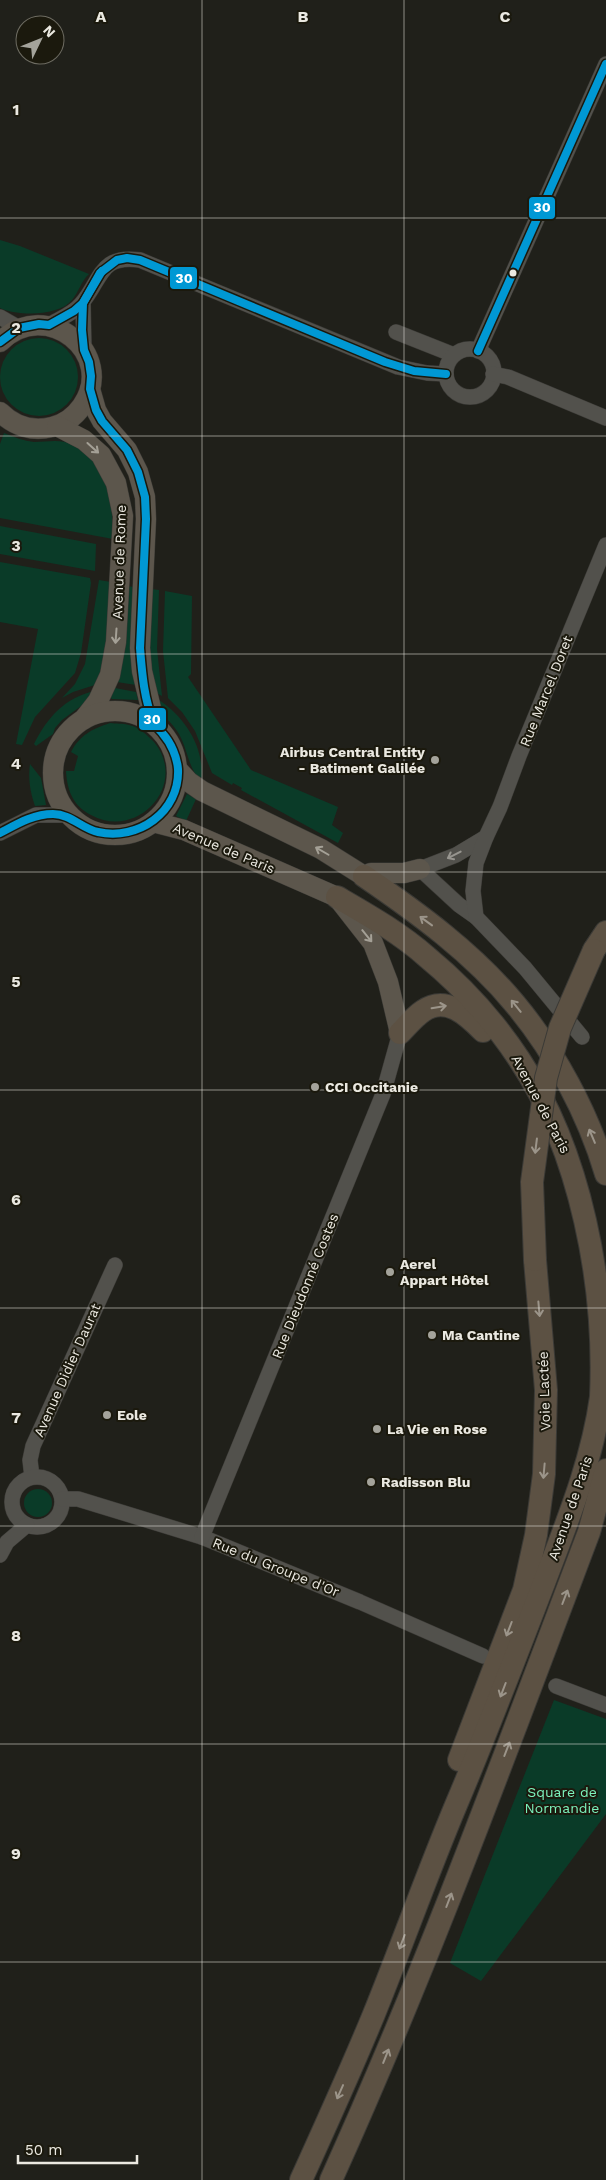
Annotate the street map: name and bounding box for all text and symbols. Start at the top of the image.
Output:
text: A [96,7,107,26]
text: B [298,7,309,26]
text: C [500,7,511,26]
north arrow [15,15,65,65]
text: N [40,22,59,40]
text: 1 [13,100,19,119]
line badge: 30 [528,196,556,220]
text: 30 [533,199,551,215]
line badge: 30 [169,266,198,290]
unlabelled marker [508,268,518,278]
text: 30 [175,270,193,286]
text: 2 [11,318,21,337]
one-way arrow [86,442,99,454]
street label: Avenue de Rome [109,504,129,620]
text: 3 [11,536,21,555]
one-way arrow [112,628,121,644]
street label: Rue Marcel Doret [516,633,576,749]
line badge: 30 [138,707,167,731]
text: 30 [143,711,161,727]
place label: Airbus Central Entity - Batiment Galilée [280,744,425,776]
text: 4 [11,754,21,773]
marker: Airbus Central Entity - Batiment Galilée [429,754,441,766]
street label: Avenue de Paris [171,819,277,877]
one-way arrow [316,845,330,855]
one-way arrow [447,851,462,860]
one-way arrow [420,915,433,926]
one-way arrow [361,929,372,942]
text: 5 [11,972,21,991]
one-way arrow [510,999,521,1012]
one-way arrow [431,1001,447,1011]
street label: Avenue de Paris [508,1052,574,1156]
place label: CCI Occitanie [325,1079,418,1095]
marker: CCI Occitanie [309,1081,321,1093]
one-way arrow [587,1129,597,1144]
one-way arrow [531,1138,541,1154]
text: 6 [11,1190,21,1209]
street label: Rue Dieudonné Costes [269,1211,341,1361]
place label: Aerel Appart Hôtel [400,1256,489,1288]
marker: Aerel Appart Hôtel [384,1266,396,1278]
street label: Avenue Didier Daurat [30,1301,104,1439]
one-way arrow [535,1301,544,1317]
place label: Ma Cantine [442,1327,520,1343]
marker: Ma Cantine [426,1329,438,1341]
street label: Voie Lactée [535,1351,553,1431]
place label: Eole [117,1407,147,1423]
text: 7 [11,1408,21,1427]
marker: Eole [101,1409,113,1421]
place label: La Vie en Rose [387,1421,487,1437]
marker: La Vie en Rose [371,1423,383,1435]
street label: Avenue de Paris [545,1454,595,1562]
one-way arrow [539,1463,549,1479]
place label: Radisson Blu [381,1474,470,1490]
marker: Radisson Blu [365,1476,377,1488]
street label: Rue du Groupe d'Or [210,1534,342,1600]
one-way arrow [560,1590,570,1605]
one-way arrow [504,1621,513,1636]
text: 8 [11,1626,21,1645]
one-way arrow [498,1682,507,1697]
one-way arrow [503,1741,512,1757]
park label: Square de Normandie [525,1784,599,1816]
text: 9 [11,1844,21,1863]
one-way arrow [445,1893,454,1909]
one-way arrow [397,1934,406,1949]
one-way arrow [382,2049,392,2064]
one-way arrow [335,2084,345,2099]
scale bar [18,2132,136,2164]
text: 50 m [25,2141,62,2159]

